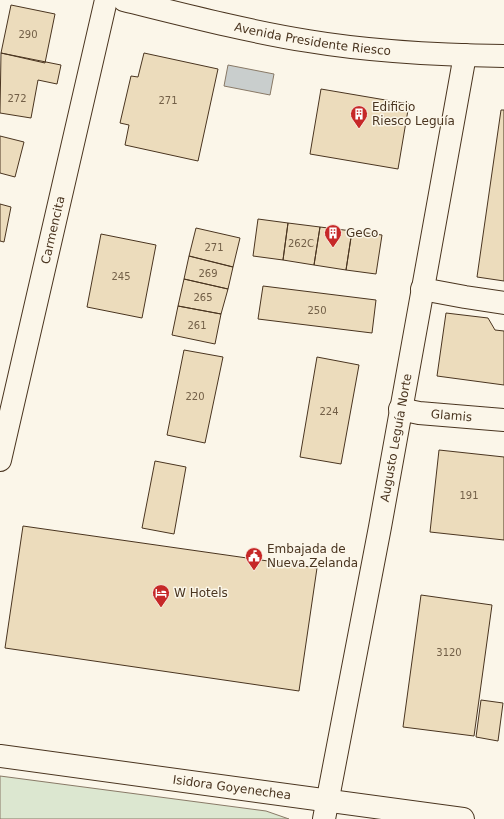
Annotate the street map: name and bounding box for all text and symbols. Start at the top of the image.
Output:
street label: Avenida Presidente Riesco [233,20,392,58]
house number: 290 [18,29,38,40]
house number: 272 [7,93,27,104]
house number: 271 [158,95,178,106]
place label: Edificio Riesco Leguía [372,100,455,128]
building icon: Edificio Riesco Leguía [349,104,369,129]
street label: Carmencita [38,195,68,265]
building icon: GeCo [323,223,343,248]
place label: GeCo [346,226,378,240]
house number: 262C [288,238,314,249]
house number: 271 [204,242,224,253]
house number: 269 [198,268,218,279]
house number: 245 [111,271,131,282]
house number: 265 [193,292,213,303]
house number: 250 [307,305,327,316]
house number: 261 [187,320,207,331]
street label: Augusto Leguía Norte [378,372,415,503]
house number: 220 [185,391,205,402]
house number: 224 [319,406,339,417]
street label: Glamis [430,407,473,424]
house number: 191 [459,490,479,501]
place label: Embajada de Nueva Zelanda [267,542,358,570]
public building icon: Embajada de Nueva Zelanda [244,546,264,571]
hotel icon: W Hotels [151,583,171,608]
place label: W Hotels [174,586,228,600]
house number: 3120 [436,647,462,658]
street label: Isidora Goyenechea [172,773,292,803]

